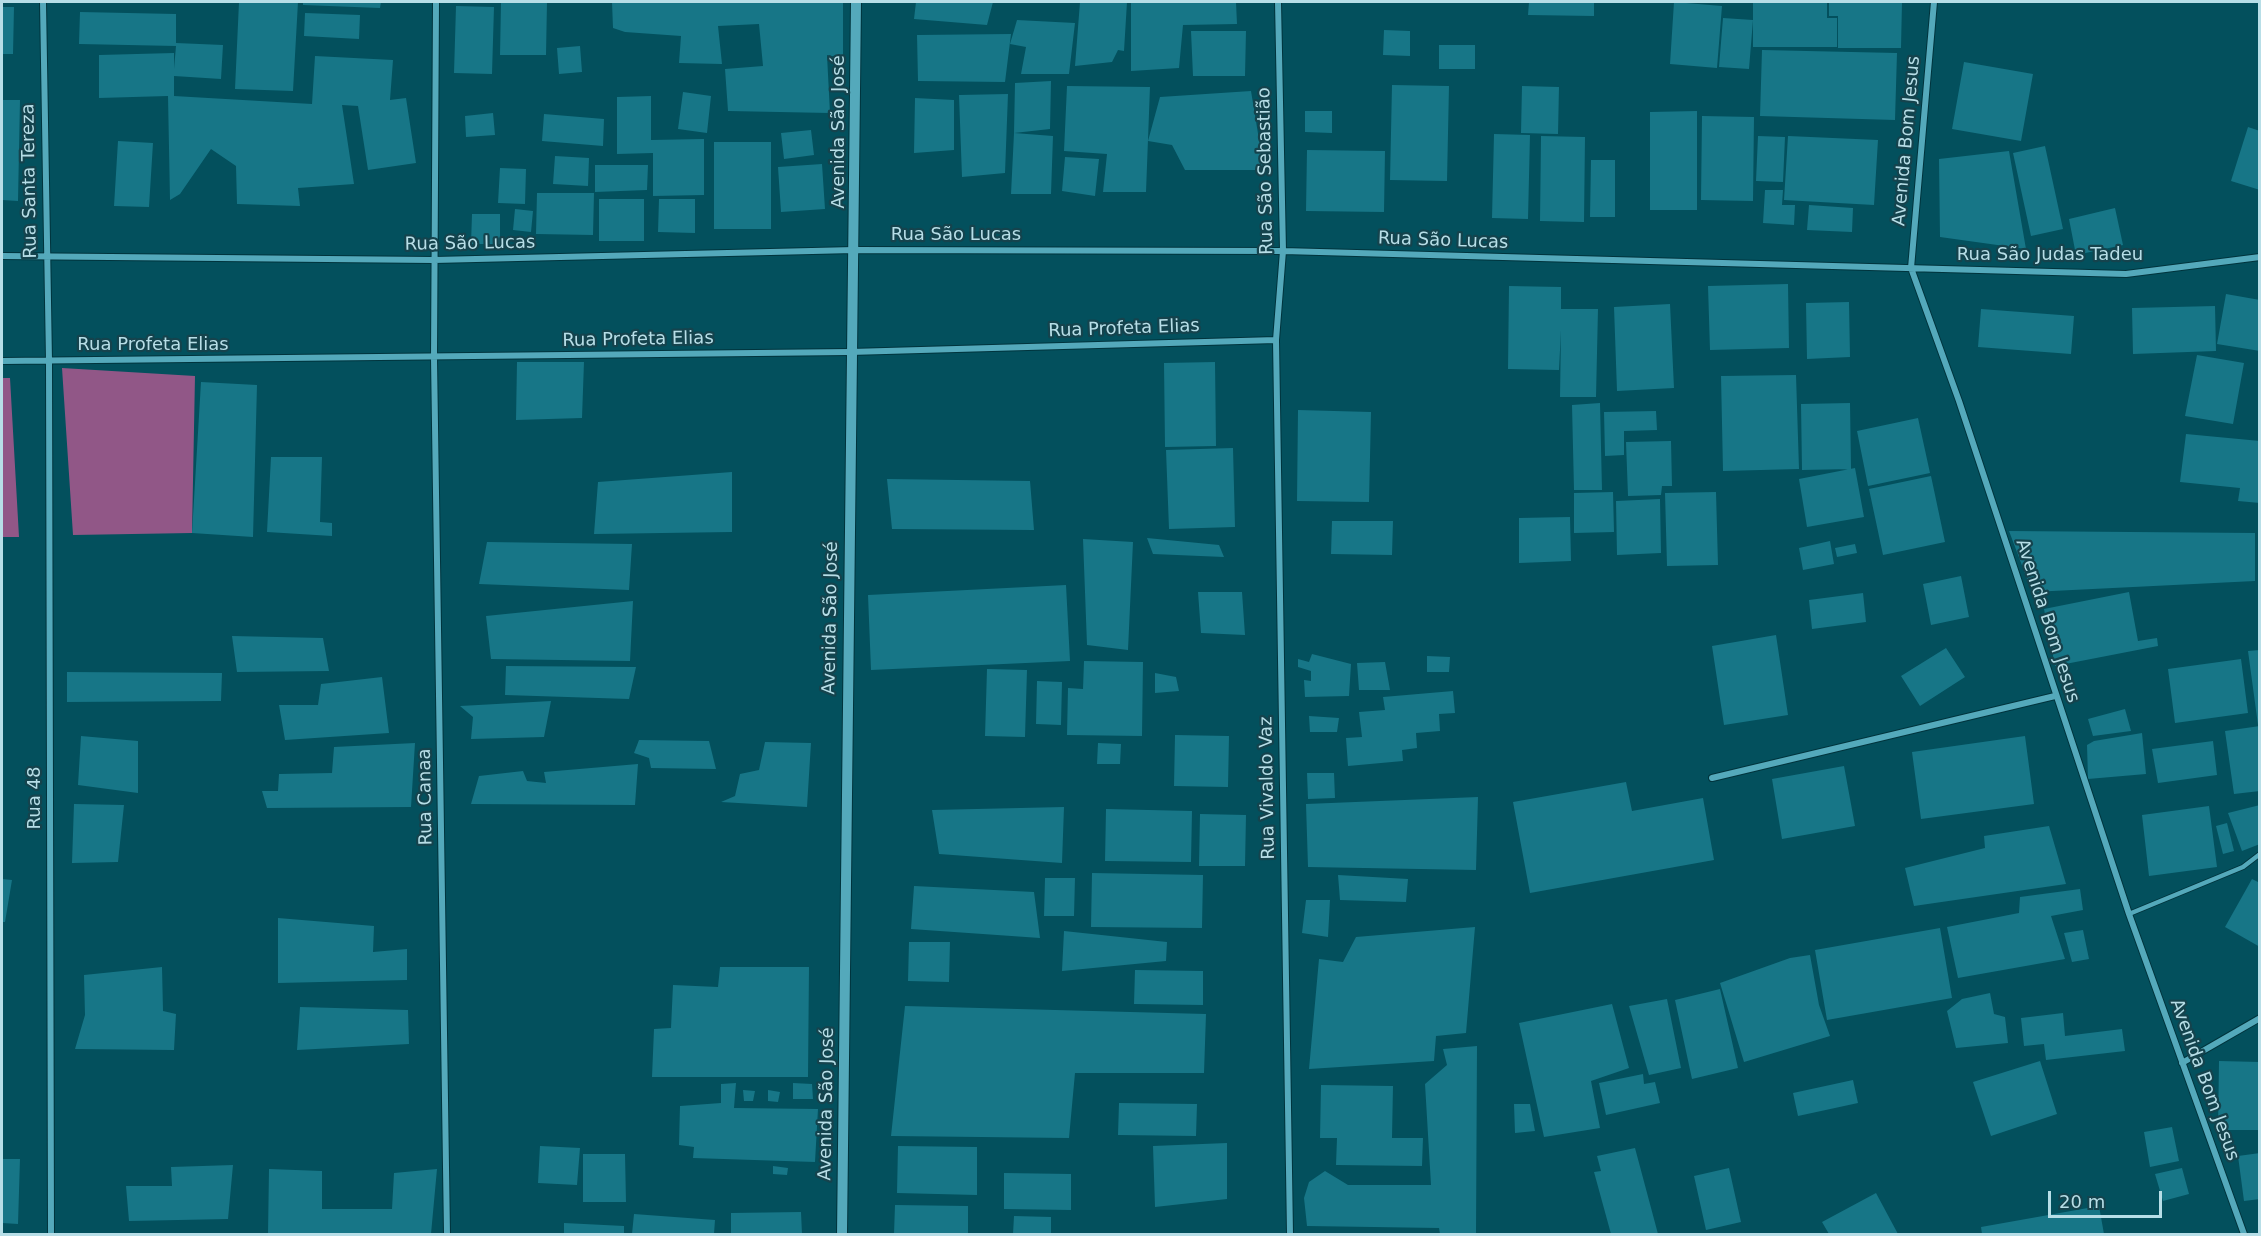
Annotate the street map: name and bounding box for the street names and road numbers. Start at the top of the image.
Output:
street label: Avenida São José [828,55,850,209]
street label: Avenida Bom Jesus [1889,55,1925,227]
street label: Rua São Sebastião [1254,87,1278,255]
street label: Rua Santa Tereza [18,103,42,259]
street label: Rua São Lucas [891,224,1021,246]
street label: Rua São Lucas [1377,228,1509,254]
street label: Rua São Lucas [405,232,535,256]
street label: Rua São Judas Tadeu [1957,244,2143,266]
street label: Rua Profeta Elias [1048,316,1200,342]
street label: Rua Profeta Elias [562,328,714,352]
street label: Rua Profeta Elias [77,334,229,356]
street label: Avenida Bom Jesus [2010,536,2084,706]
street label: Avenida São José [819,541,843,695]
street label: Rua Vivaldo Vaz [1256,716,1280,860]
street label: Rua Canaa [414,748,438,846]
street label: Rua 48 [24,767,46,829]
street label: Avenida Bom Jesus [2165,996,2243,1164]
street label: Avenida São José [815,1027,839,1181]

